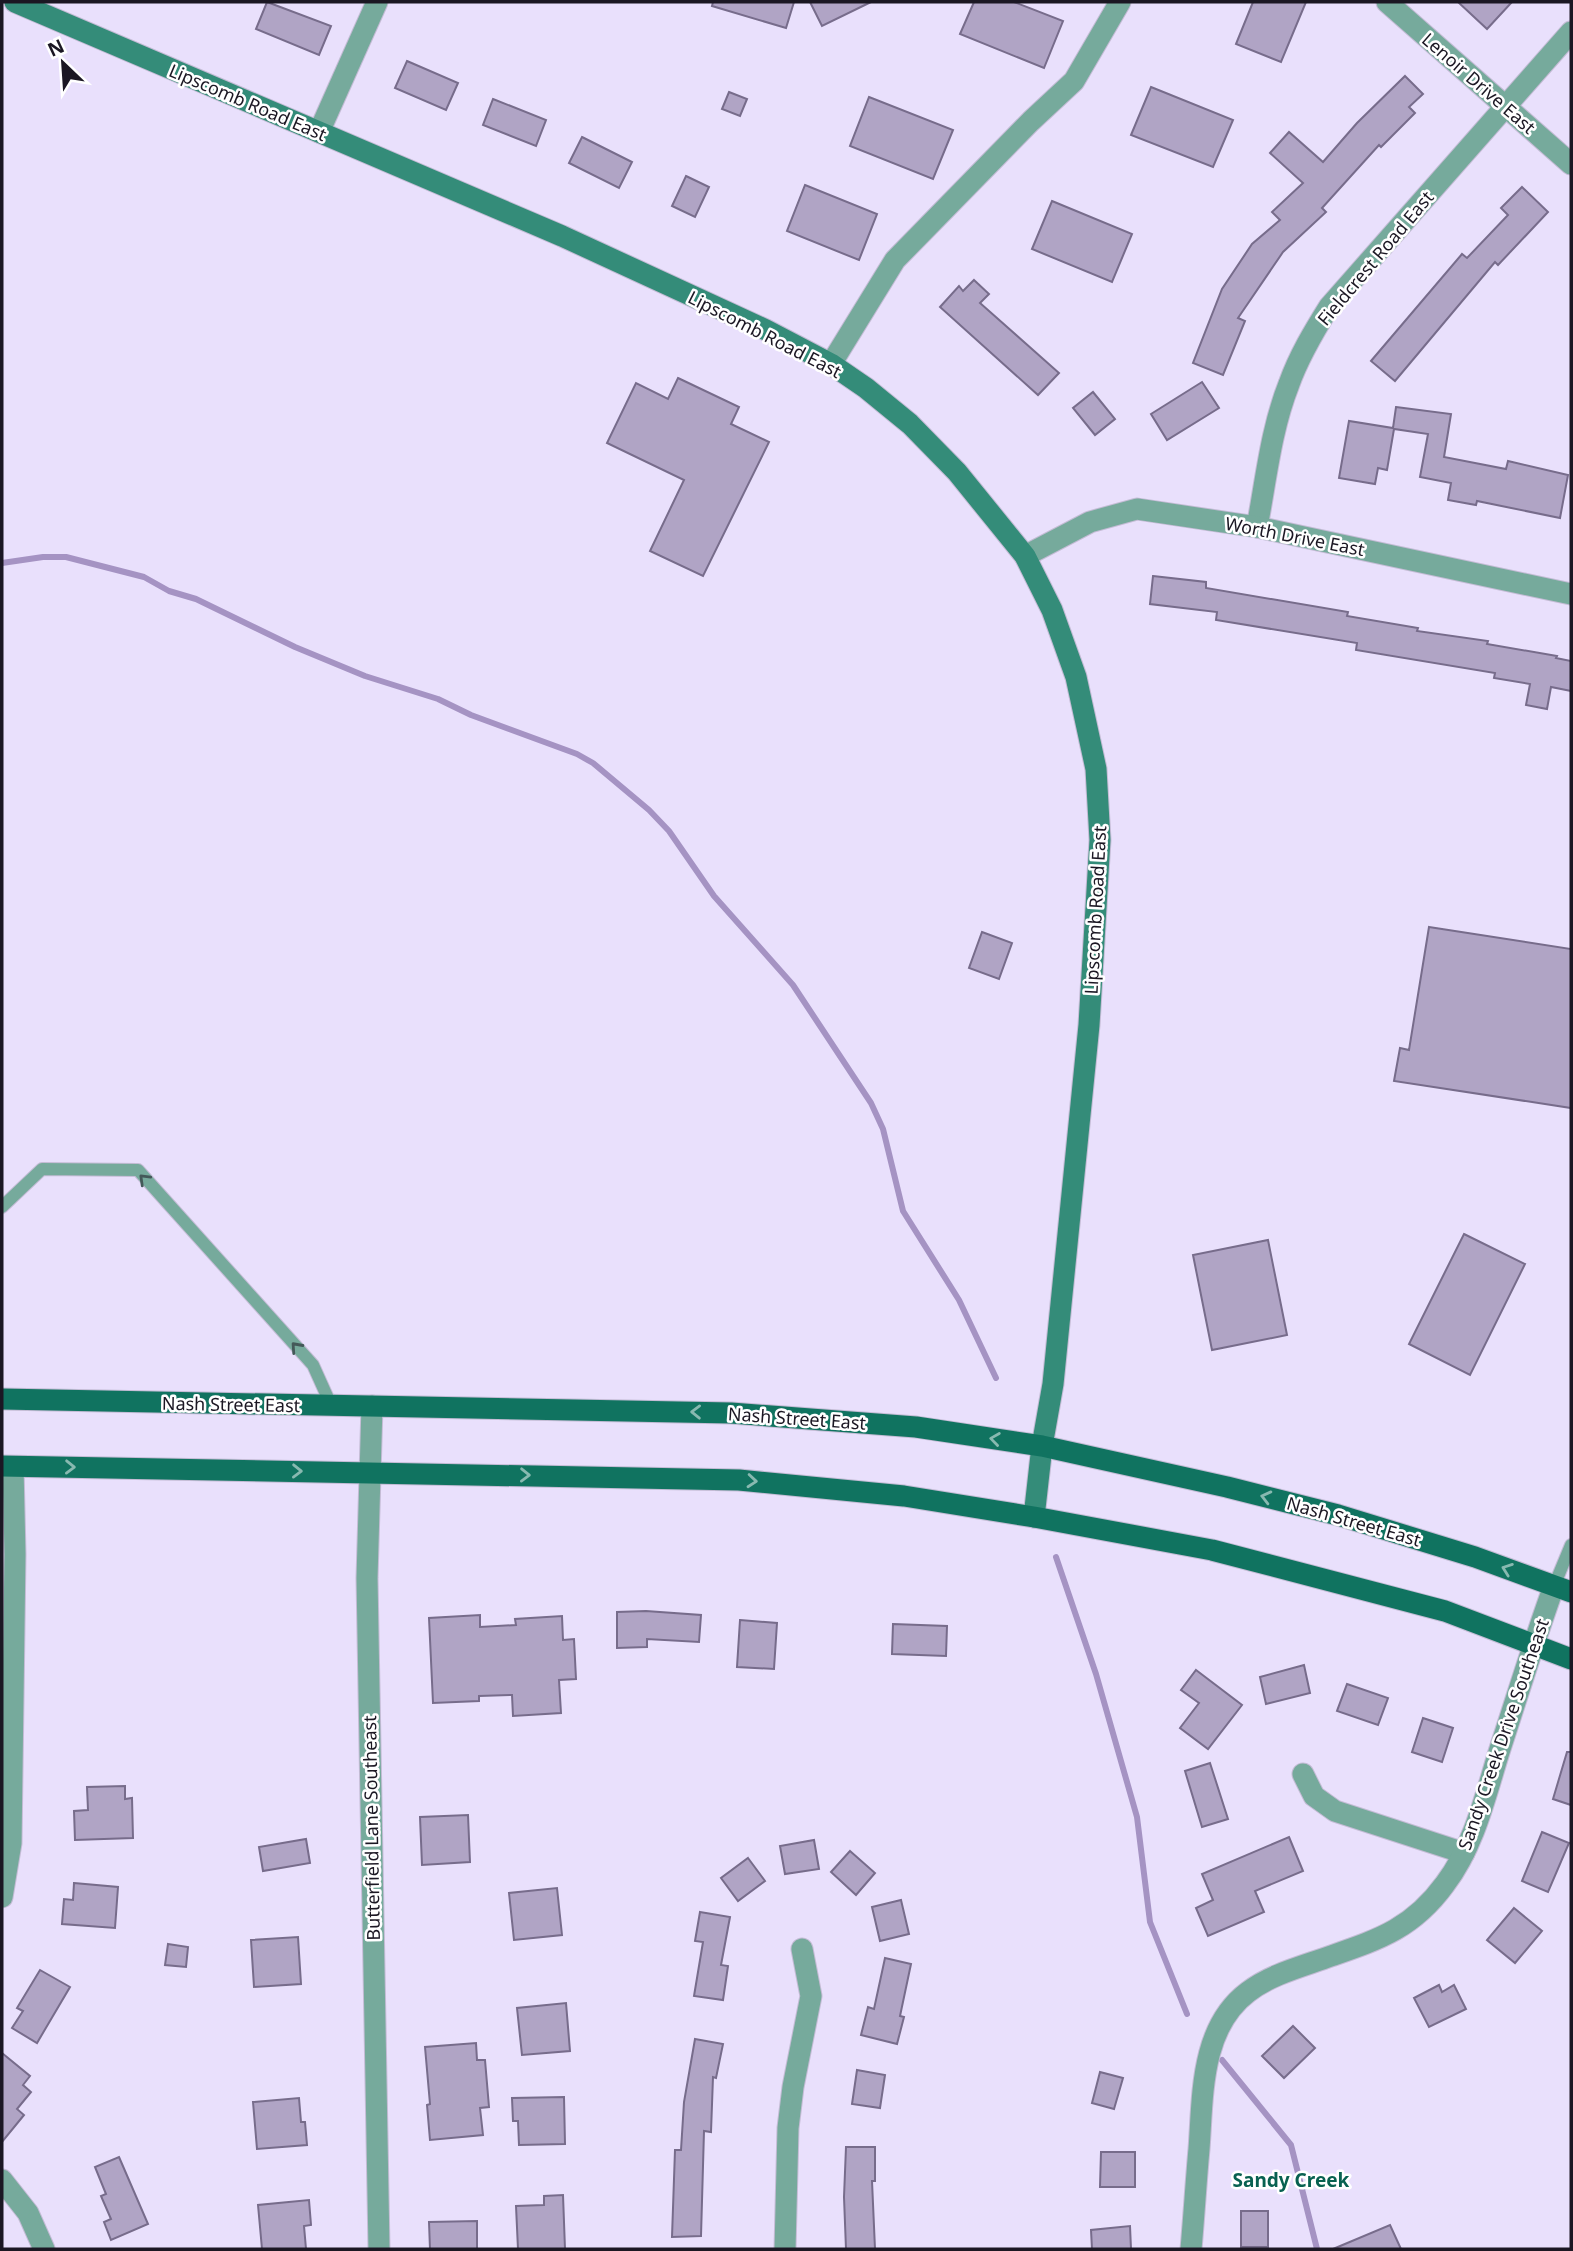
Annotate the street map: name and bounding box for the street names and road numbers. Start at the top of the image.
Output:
street label: Lenoir Drive East [1417,27,1541,139]
street label: Lipscomb Road East [166,58,331,146]
street label: Fieldcrest Road East [1312,185,1439,330]
street label: Lipscomb Road East [684,285,846,383]
street label: Worth Drive East [1223,511,1367,561]
street label: Lipscomb Road East [1079,824,1111,995]
street label: Nash Street East [162,1391,301,1417]
street label: Nash Street East [727,1401,867,1435]
street label: Nash Street East [1284,1490,1424,1552]
street label: Sandy Creek Drive Southeast [1452,1615,1554,1853]
street label: Butterfield Lane Southeast [357,1715,385,1941]

